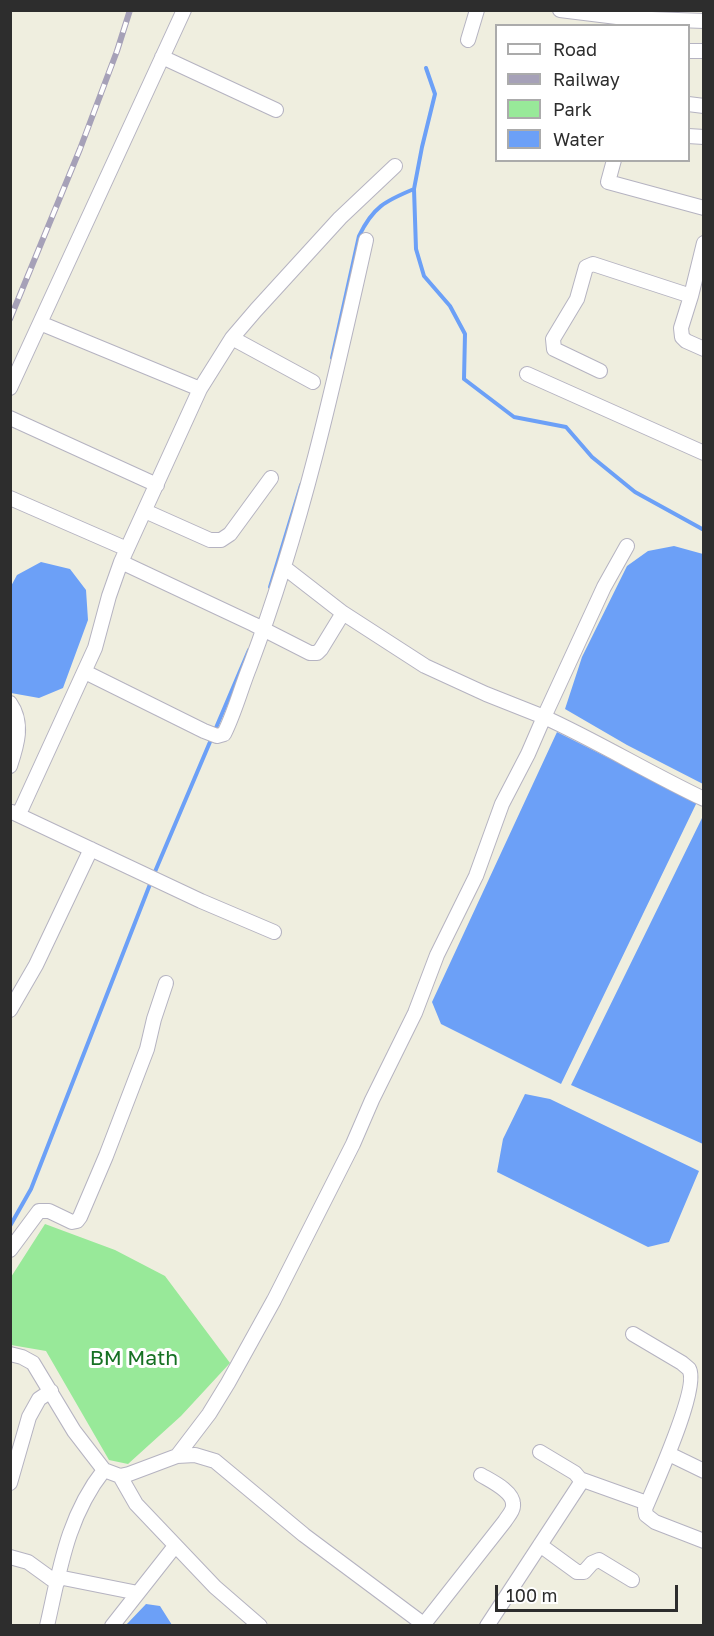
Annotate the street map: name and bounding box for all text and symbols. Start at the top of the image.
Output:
legend [495,24,690,162]
text: Road [553,38,597,60]
text: Railway [553,68,620,90]
text: Park [553,98,592,120]
text: Water [553,128,604,150]
park label: BM Math [90,1345,178,1371]
scale bar [498,1573,681,1611]
text: 100 m [506,1584,557,1606]

